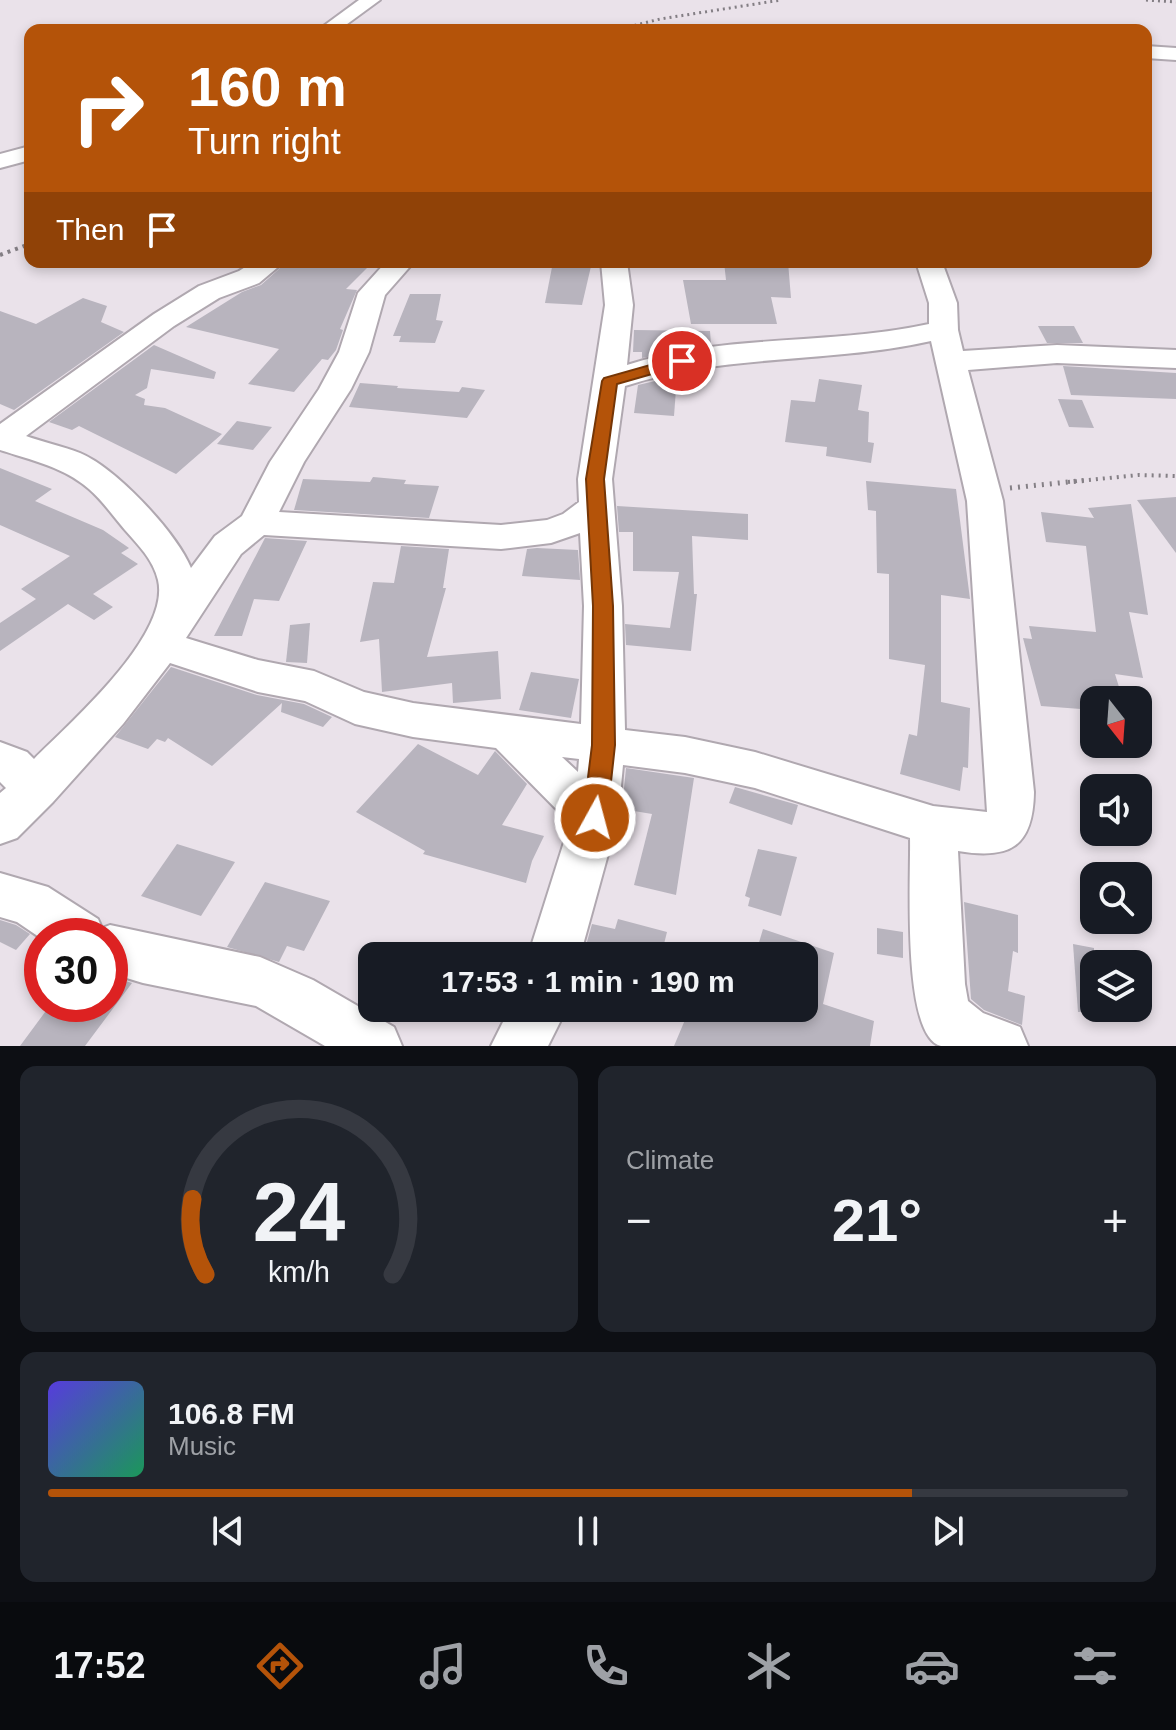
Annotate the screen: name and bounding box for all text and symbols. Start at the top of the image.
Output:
text: 160 m [188,55,347,118]
icon: right [56,56,160,160]
text: Turn right [188,121,341,162]
icon: arrive [140,208,184,252]
text: Then [56,213,124,246]
pin [648,327,716,395]
icon: arrive [660,339,704,383]
north arrow [1080,686,1152,758]
map controls [1080,686,1152,1022]
button: sound [1080,774,1152,846]
position arrow [553,776,637,860]
button: search [1080,862,1152,934]
speed limit sign: 30 [24,918,128,1022]
button: layers [1080,950,1152,1022]
text: 17:53 · 1 min · 190 m [441,965,735,998]
text: Climate [626,1145,714,1175]
text: 24 [253,1166,345,1259]
text: 21° [832,1187,922,1254]
text: − [626,1196,652,1245]
text: + [1102,1196,1128,1245]
text: km/h [268,1256,330,1288]
text: 106.8 FM [168,1397,295,1430]
text: Music [168,1431,236,1461]
icon: previous [206,1509,250,1553]
icon: pause [566,1509,610,1553]
icon: next [926,1509,970,1553]
icon: directions [252,1638,308,1694]
icon: music [415,1638,471,1694]
icon: phone [578,1638,634,1694]
icon: climate [741,1638,797,1694]
icon: car [904,1638,960,1694]
icon: filters [1067,1638,1123,1694]
text: 17:52 [53,1645,146,1686]

